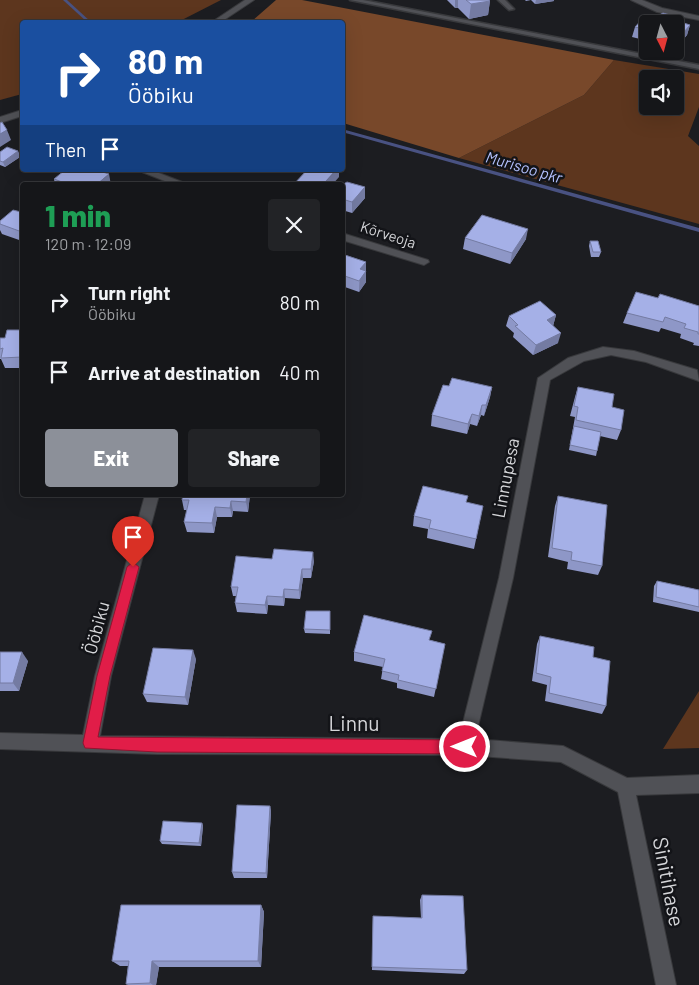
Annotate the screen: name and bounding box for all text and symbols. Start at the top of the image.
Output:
north arrow [639,15,684,60]
map controls [639,15,684,115]
text: 80 m [128,39,203,81]
icon: right [45,40,110,105]
button: sound [639,70,684,115]
text: Ööbiku [128,81,194,107]
icon: arrive [96,135,124,163]
text: Then [45,138,86,161]
water label: Murisoo pkr [484,147,566,187]
text: 1 min [45,197,111,233]
button: close [268,199,320,251]
street label: Kõrveoja [358,217,418,251]
text: 120 m · 12:09 [45,234,131,253]
text: Turn right [88,281,170,304]
icon: right [45,288,73,316]
text: 80 m [280,291,320,314]
text: Ööbiku [88,304,136,323]
icon: arrive [45,358,73,386]
text: Arrive at destination [88,361,260,384]
text: 40 m [279,361,320,384]
button: Exit [45,429,178,487]
button: Share [188,429,320,487]
street label: Linnupesa [486,436,524,520]
pin [112,516,154,567]
icon: arrive [119,523,147,551]
street label: Ööbiku [78,599,114,657]
street label: Linnu [328,710,380,735]
position arrow [438,720,490,772]
street label: Sinitihase [649,835,690,929]

